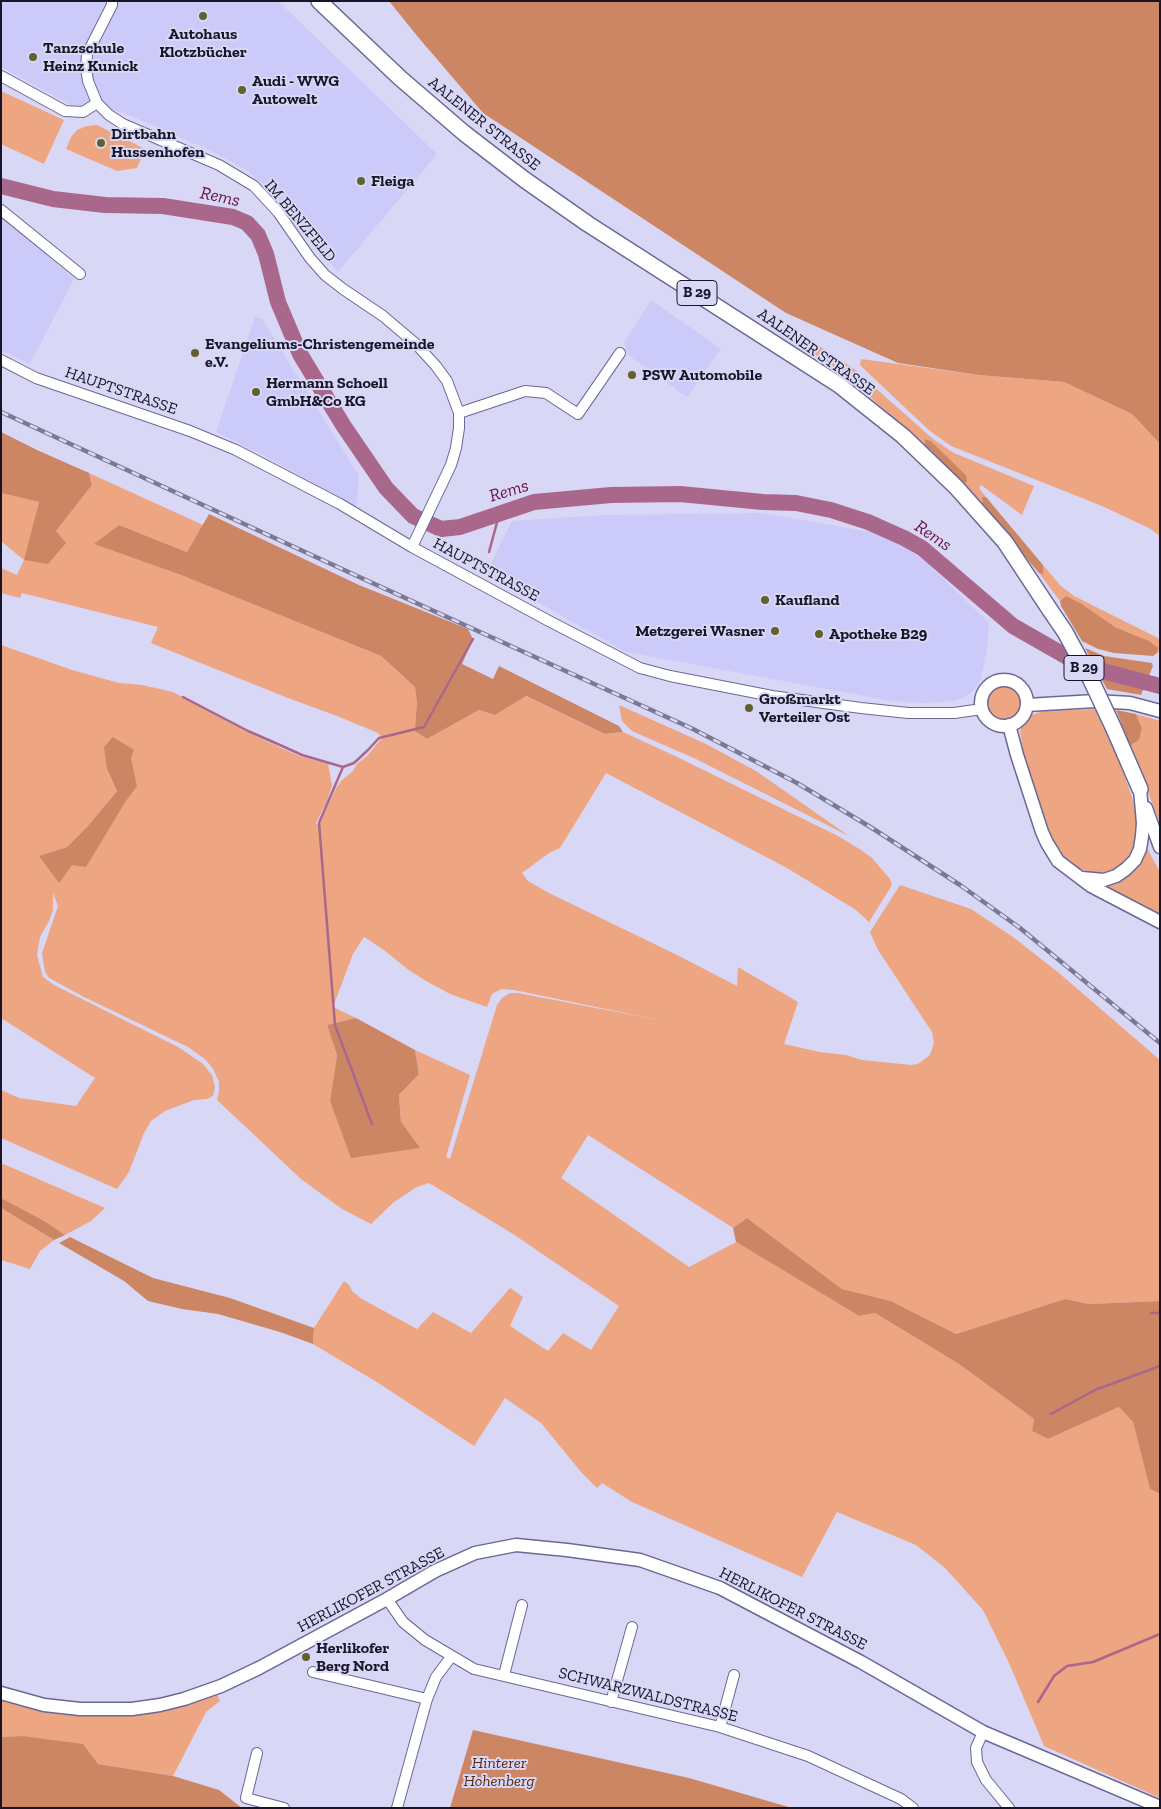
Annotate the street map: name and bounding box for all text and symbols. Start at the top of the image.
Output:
marker: Autohaus Klotzbücher [197,10,209,22]
place label: Autohaus Klotzbücher [159,24,247,62]
place label: Tanzschule Heinz Kunick [43,38,138,76]
marker: Tanzschule Heinz Kunick [27,51,39,63]
place label: Audi - WWG Autowelt [252,71,339,109]
street label: AALENER STRASSE [424,73,544,175]
marker: Audi - WWG Autowelt [236,84,248,96]
place label: Dirtbahn Hussenhofen [111,124,204,162]
marker: Dirtbahn Hussenhofen [95,137,107,149]
place label: Fleiga [371,171,414,191]
marker: Fleiga [355,175,367,187]
street label: IM BENZFELD [260,176,340,266]
water label: Rems [198,182,242,212]
road number: B 29 [677,280,717,306]
street label: AALENER STRASSE [754,304,878,400]
place label: Evangeliums-Christengemeinde e.V. [205,334,435,372]
marker: Evangeliums-Christengemeinde e.V. [189,347,201,359]
street label: HAUPTSTRASSE [62,363,180,419]
place label: PSW Automobile [642,365,762,385]
marker: PSW Automobile [626,369,638,381]
place label: Hermann Schoell GmbH&Co KG [266,373,388,411]
marker: Hermann Schoell GmbH&Co KG [250,386,262,398]
water label: Rems [487,475,531,507]
water label: Rems [910,516,956,556]
street label: HAUPTSTRASSE [430,534,542,606]
place label: Kaufland [775,590,840,610]
marker: Kaufland [759,594,771,606]
place label: Metzgerei Wasner [635,621,765,641]
place label: Apotheke B29 [829,624,927,644]
marker: Metzgerei Wasner [769,625,781,637]
marker: Apotheke B29 [813,628,825,640]
road number: B 29 [1064,656,1104,680]
place label: Großmarkt Verteiler Ost [759,689,850,727]
marker: Großmarkt Verteiler Ost [743,702,755,714]
street label: HERLIKOFER STRASSE [294,1543,448,1637]
street label: HERLIKOFER STRASSE [716,1563,870,1655]
place label: Herlikofer Berg Nord [316,1638,389,1676]
marker: Herlikofer Berg Nord [300,1651,312,1663]
street label: SCHWARZWALDSTRASSE [557,1663,739,1727]
park label: Hinterer Hohenberg [463,1753,535,1791]

